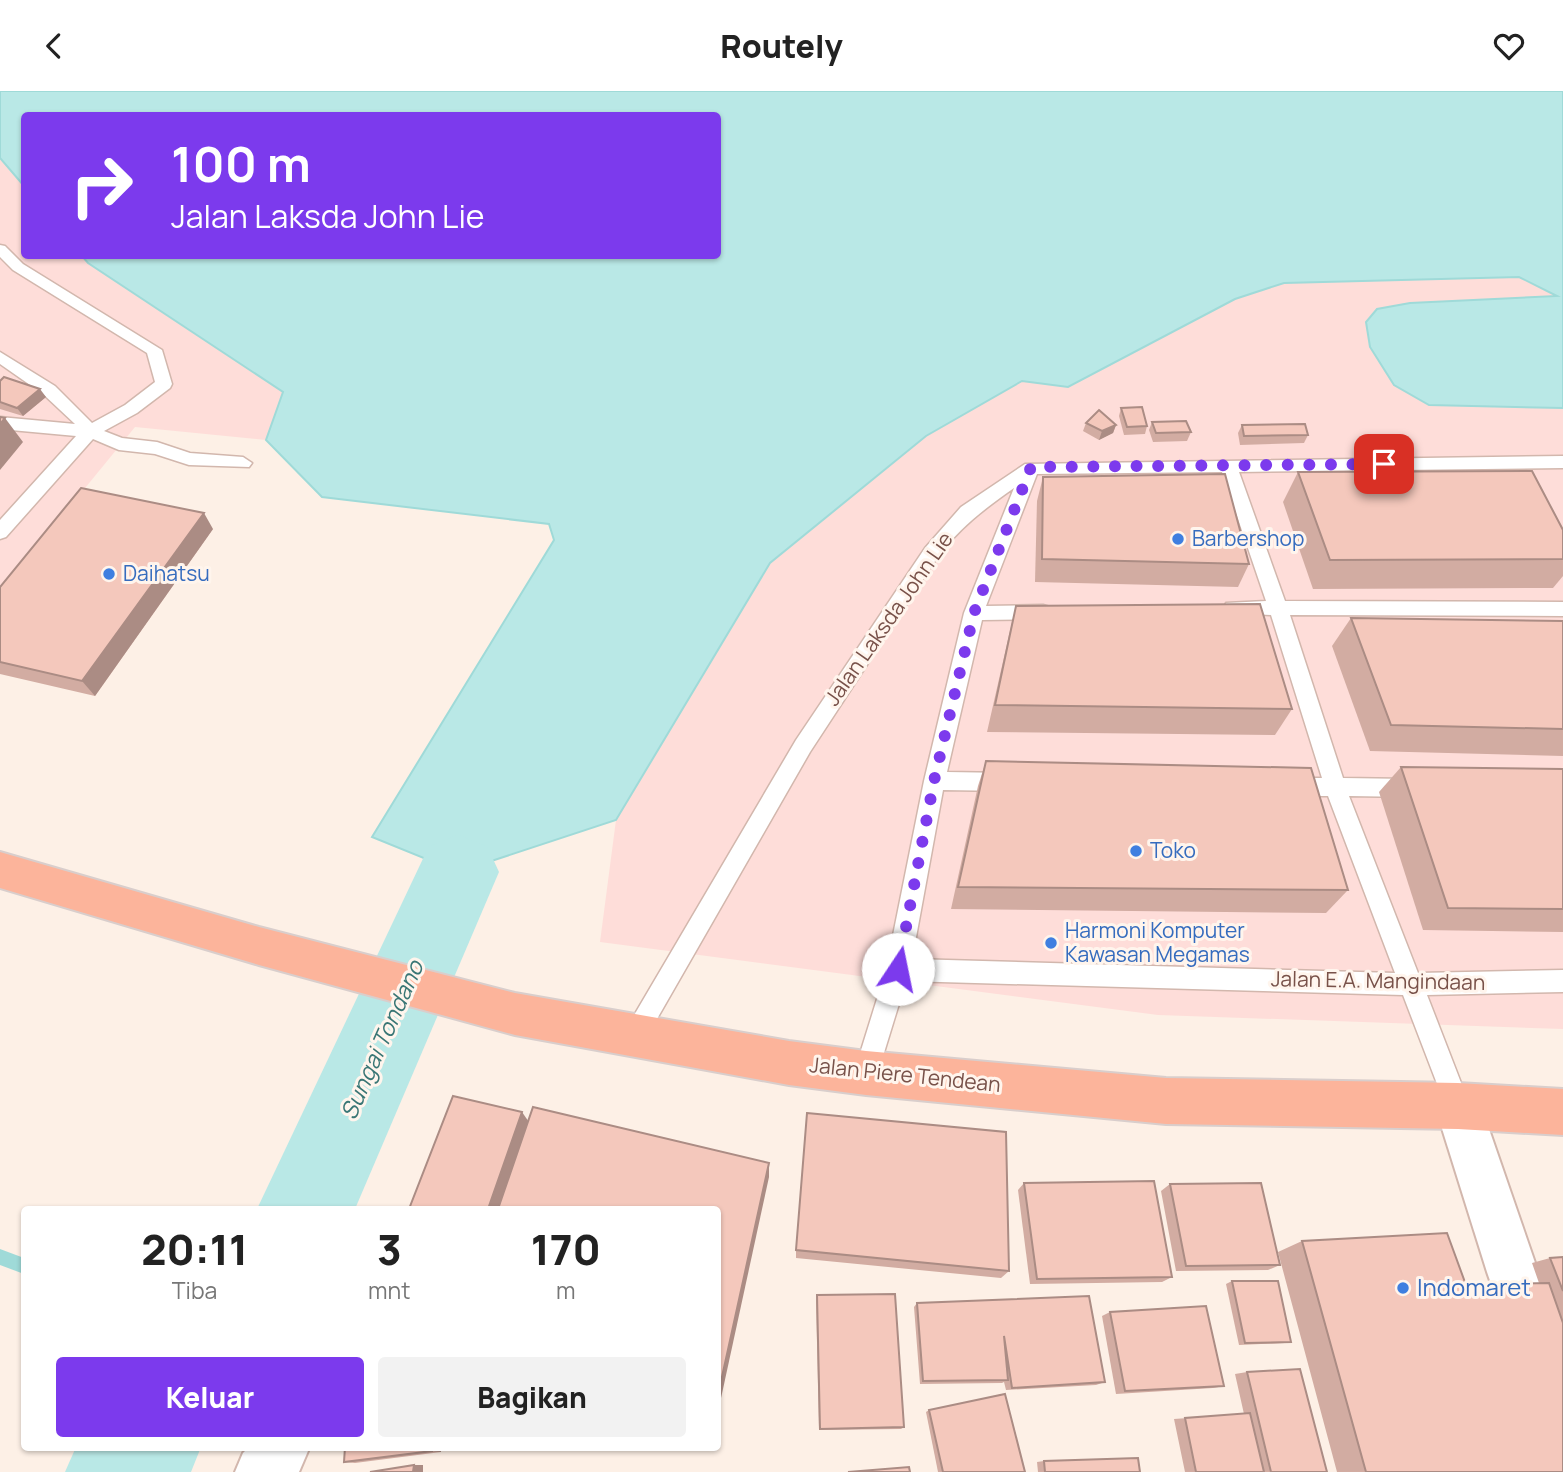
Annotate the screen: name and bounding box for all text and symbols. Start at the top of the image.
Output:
text: Routely [720,24,843,68]
icon: back [35,27,73,65]
icon: heart [1490,27,1528,65]
text: 100 m [171,130,311,197]
icon: right [56,140,147,231]
text: Jalan Laksda John Lie [171,194,485,238]
pin [1354,434,1414,494]
icon: arrive [1365,445,1403,483]
place label: Barbershop [1192,524,1304,552]
street label: Jalan Laksda John Lie [818,526,959,711]
marker: Barbershop [1170,531,1186,547]
place label: Daihatsu [123,559,210,587]
marker: Daihatsu [101,566,117,582]
place label: Toko [1150,836,1196,864]
marker: Toko [1128,843,1144,859]
place label: Harmoni Komputer Kawasan Megamas [1065,916,1250,968]
position arrow [861,932,935,1006]
marker: Harmoni Komputer Kawasan Megamas [1043,935,1059,951]
water label: Sungai Tondano [332,954,431,1124]
street label: Jalan E.A. Mangindaan [1271,964,1486,996]
street label: Jalan Piere Tendean [808,1050,1002,1098]
text: 20:11 [141,1220,248,1278]
text: 3 [377,1220,402,1278]
text: 170 [531,1220,601,1278]
place label: Indomaret [1417,1270,1531,1303]
text: Tiba [172,1274,217,1306]
text: mnt [368,1274,410,1306]
text: m [556,1274,576,1306]
marker: Indomaret [1395,1280,1411,1296]
button: Keluar [56,1357,364,1437]
button: Bagikan [378,1357,686,1437]

